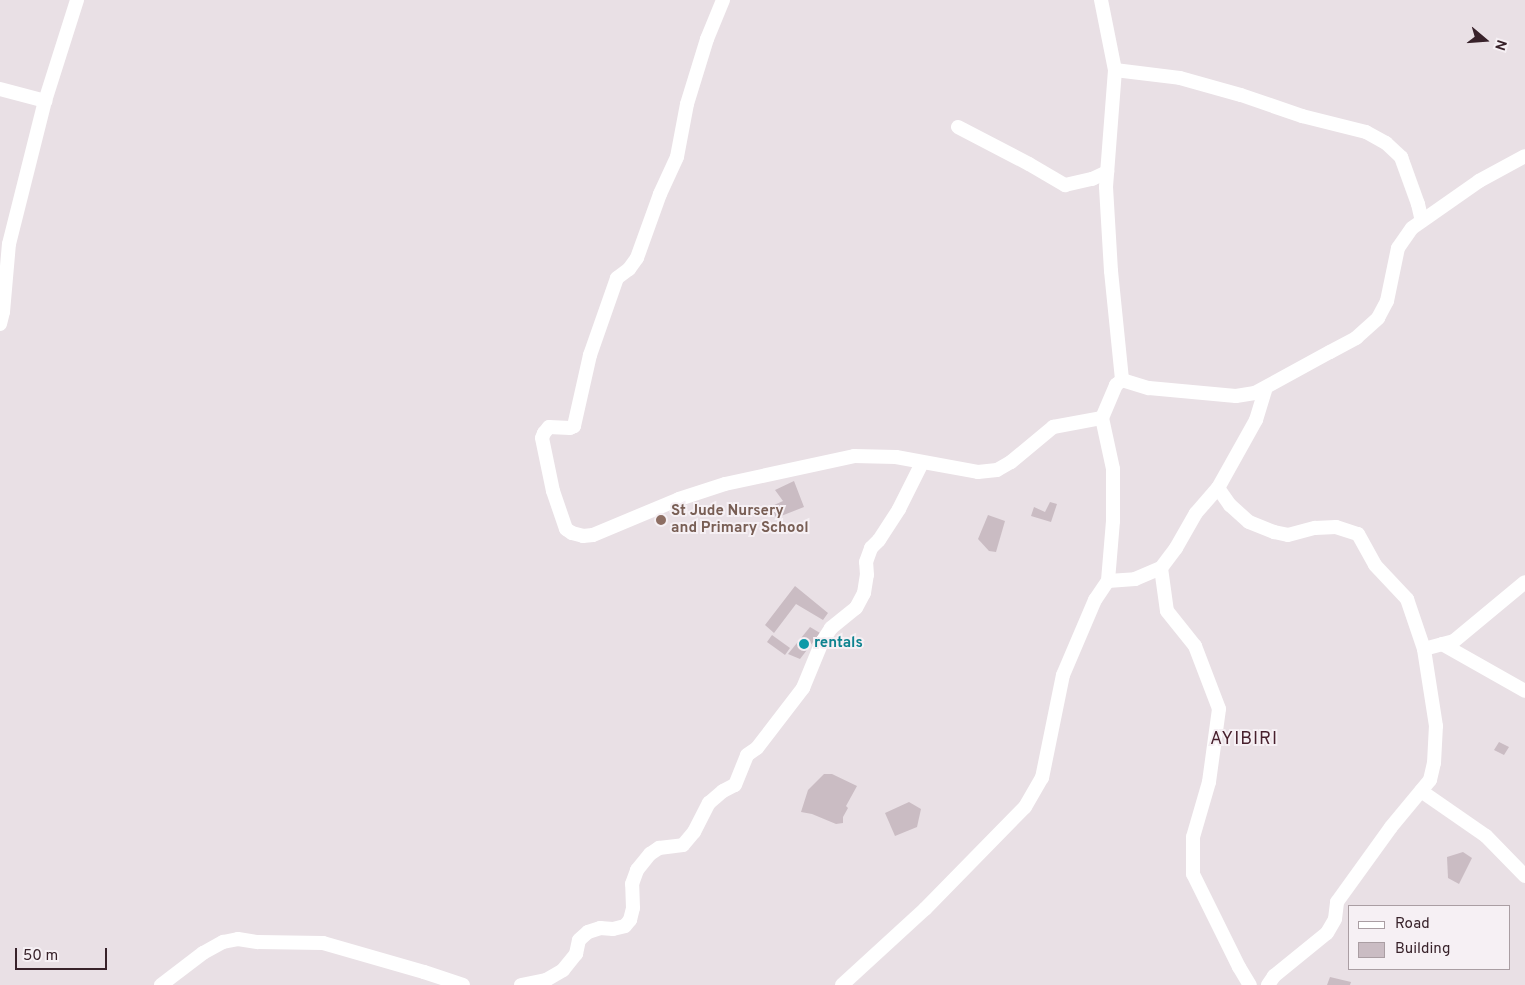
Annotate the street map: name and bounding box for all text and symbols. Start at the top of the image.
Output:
north arrow [1460,15,1510,65]
text: N [1490,37,1509,52]
place label: St Jude Nursery and Primary School [671,502,808,537]
marker: St Jude Nursery and Primary School [655,514,667,526]
place label: rentals [814,635,863,653]
marker: rentals [798,638,810,650]
district label: AYIBIRI [1209,729,1279,751]
legend [1348,905,1510,970]
text: Road [1395,915,1430,934]
scale bar [18,938,110,970]
text: Building [1395,940,1450,959]
text: 50 m [23,947,58,966]

